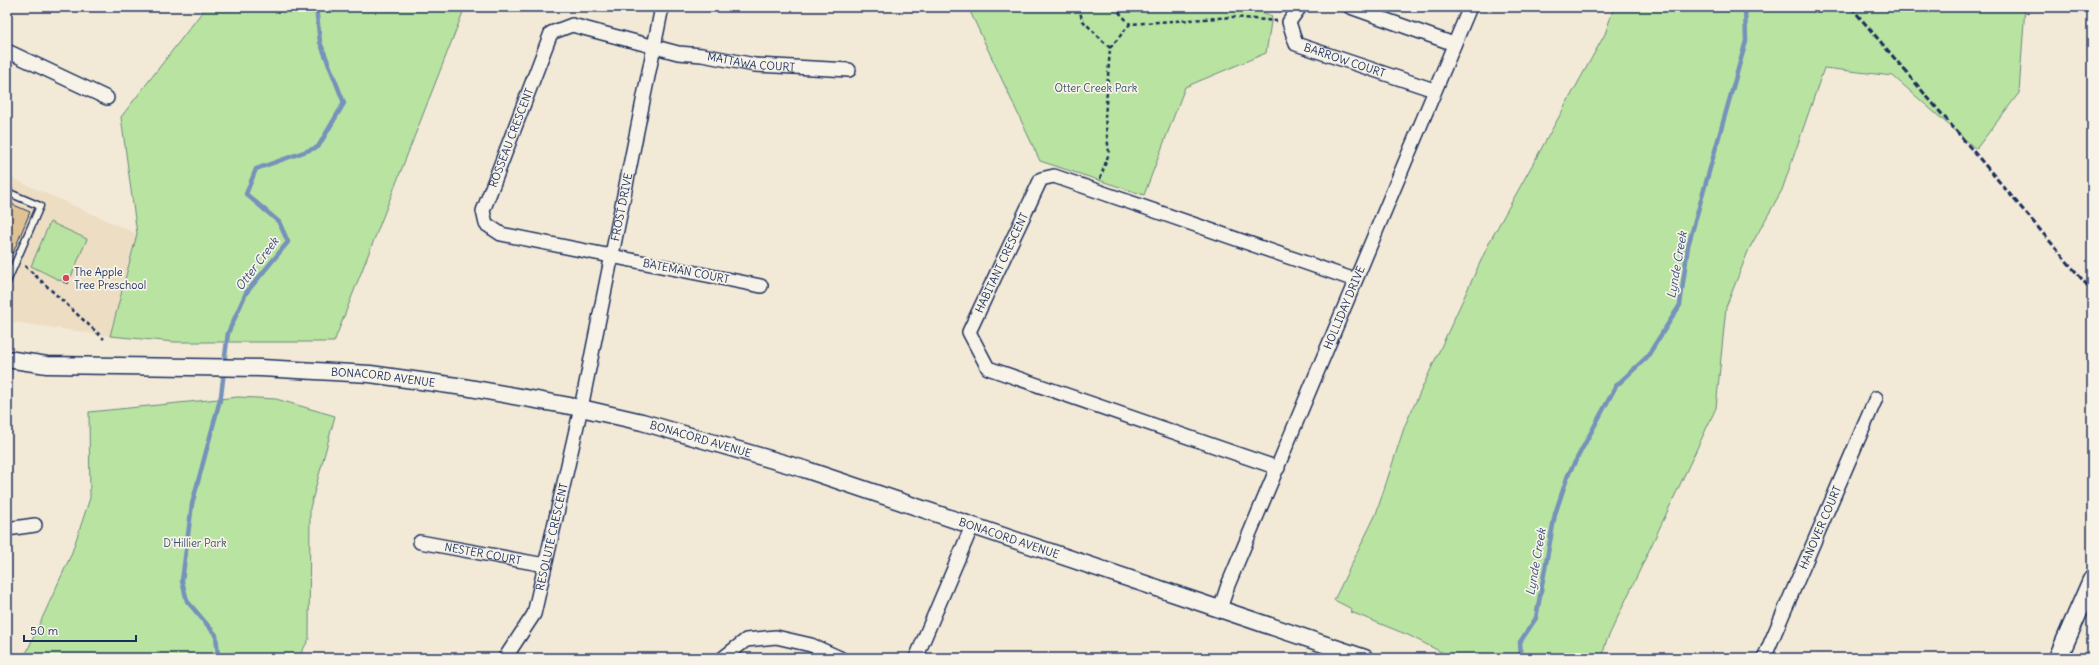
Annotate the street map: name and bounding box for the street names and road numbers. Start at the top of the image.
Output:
street label: BARROW COURT [1302,40,1387,80]
street label: MATTAWA COURT [706,49,796,74]
street label: ROSSEAU CRESCENT [486,86,536,189]
street label: FROST DRIVE [608,172,635,242]
street label: HABITANT CRESCENT [972,210,1031,315]
street label: BATEMAN COURT [642,256,731,286]
street label: HOLLIDAY DRIVE [1320,264,1368,352]
street label: BONACORD AVENUE [331,365,436,390]
street label: BONACORD AVENUE [648,418,753,460]
street label: RESOLUTE CRESCENT [533,481,571,592]
street label: HANOVER COURT [1796,483,1844,571]
street label: BONACORD AVENUE [957,515,1061,561]
street label: NESTER COURT [444,540,523,568]

